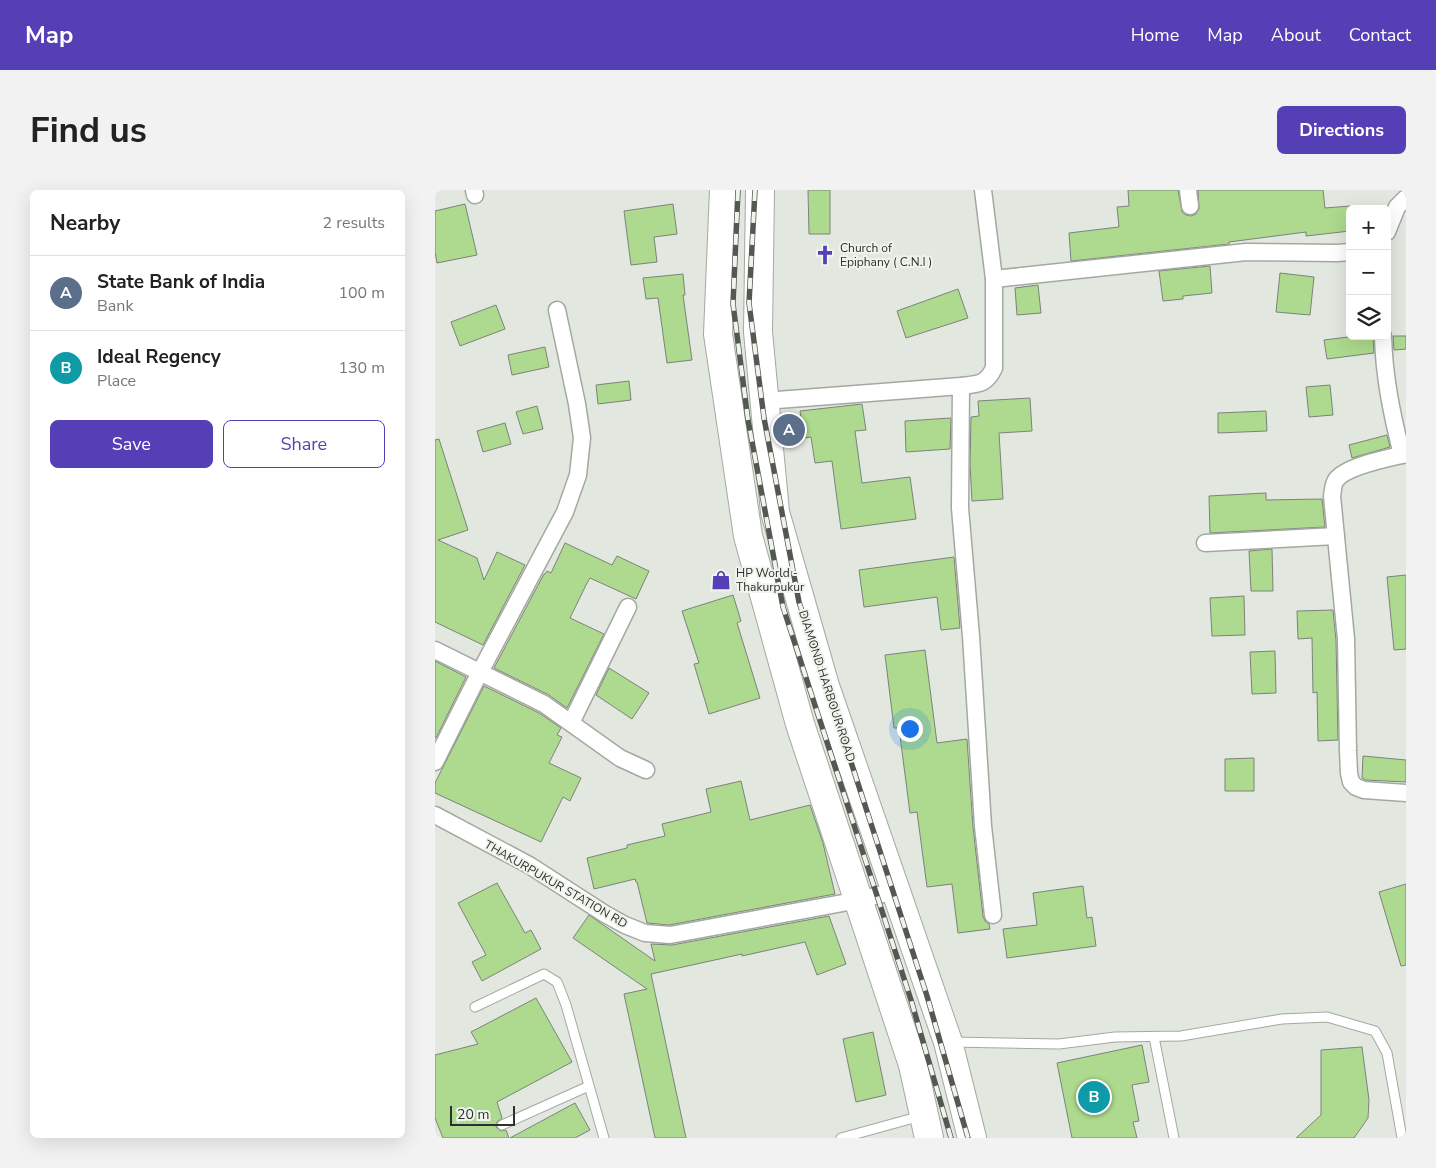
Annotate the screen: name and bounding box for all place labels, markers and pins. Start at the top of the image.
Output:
place label: Church of Epiphany ( C.N.I ) [840,240,932,270]
church icon: Church of Epiphany ( C.N.I ) [814,244,836,266]
pin: A [773,411,805,449]
place label: HP World - Thakurpukur [736,565,805,595]
shop icon: HP World - Thakurpukur [710,569,732,591]
pin: B [1078,1078,1110,1116]

